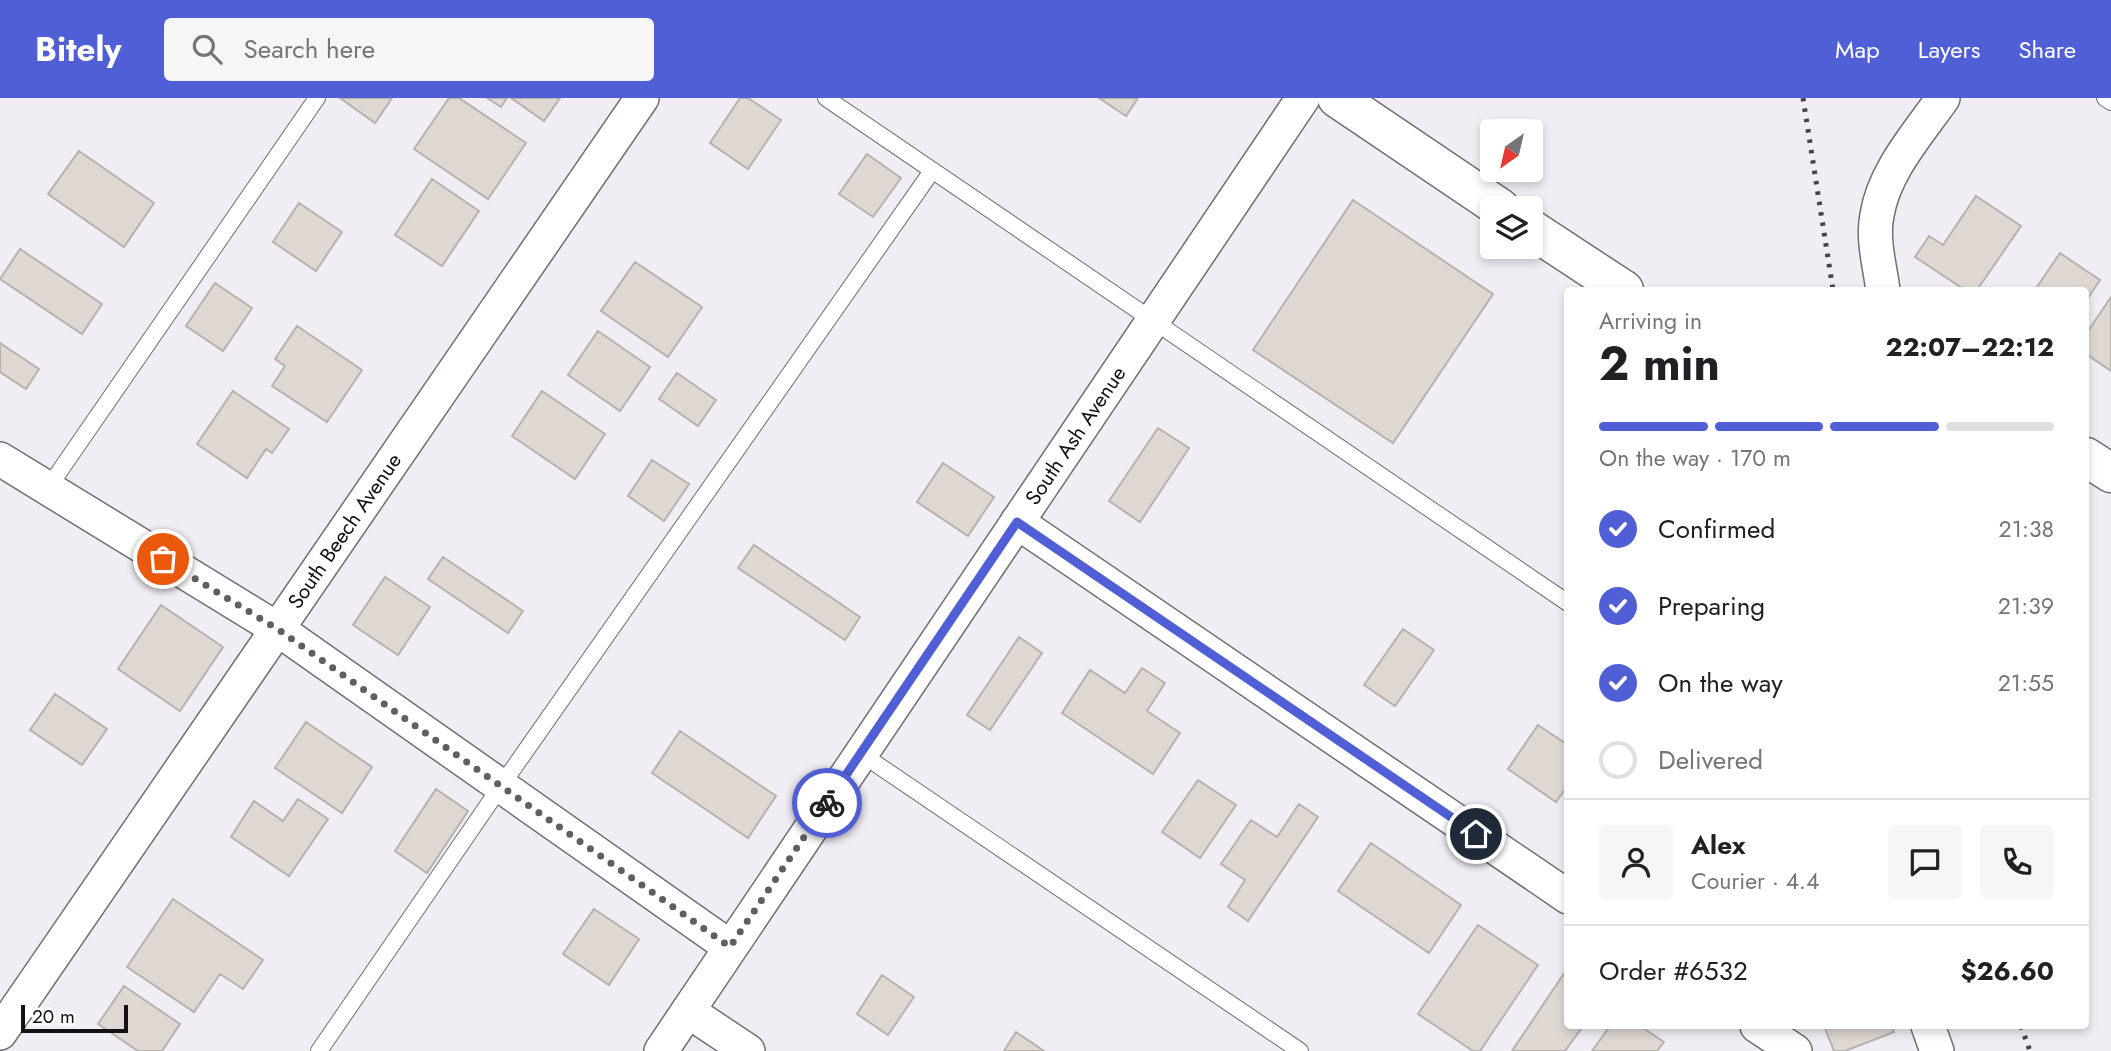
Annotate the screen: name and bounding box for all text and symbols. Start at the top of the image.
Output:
search box [164,18,654,81]
text: Bitely [35,26,122,73]
icon: search [188,30,226,68]
text: Search here [244,30,375,68]
text: Map [1835,32,1880,67]
text: Layers [1918,32,1980,67]
text: Share [2018,32,2076,67]
north arrow [1480,119,1544,182]
map controls [1480,119,1543,259]
button: layers [1480,196,1543,259]
text: Arriving in [1599,304,1702,338]
text: 22:07–22:12 [1885,328,2054,366]
text: 2 min [1599,331,1720,397]
street label: South Ash Avenue [1018,360,1133,511]
text: On the way · 170 m [1599,441,1791,475]
street label: South Beech Avenue [281,447,409,615]
icon: check [1599,510,1637,548]
text: Confirmed [1658,510,1775,548]
text: 21:38 [1999,512,2054,546]
pin [133,529,193,589]
icon: bag [144,540,182,578]
icon: check [1599,587,1637,625]
text: Preparing [1658,587,1765,625]
text: 21:39 [1998,589,2054,623]
icon: check [1599,664,1637,702]
text: On the way [1658,664,1783,702]
text: 21:55 [1998,666,2054,700]
text: Delivered [1658,741,1763,779]
courier [792,768,862,838]
icon: bike [808,784,846,822]
pin [1446,804,1506,864]
icon: home [1457,815,1495,853]
button: person [1599,825,1673,899]
button: chat [1888,825,1962,899]
button: phone [1980,825,2054,899]
text: Alex [1691,826,1745,864]
text: Courier · 4.4 [1691,864,1819,898]
text: Order #6532 [1599,952,1748,990]
text: $26.60 [1960,952,2054,990]
scale bar [21,1002,128,1034]
text: 20 m [32,1003,75,1030]

